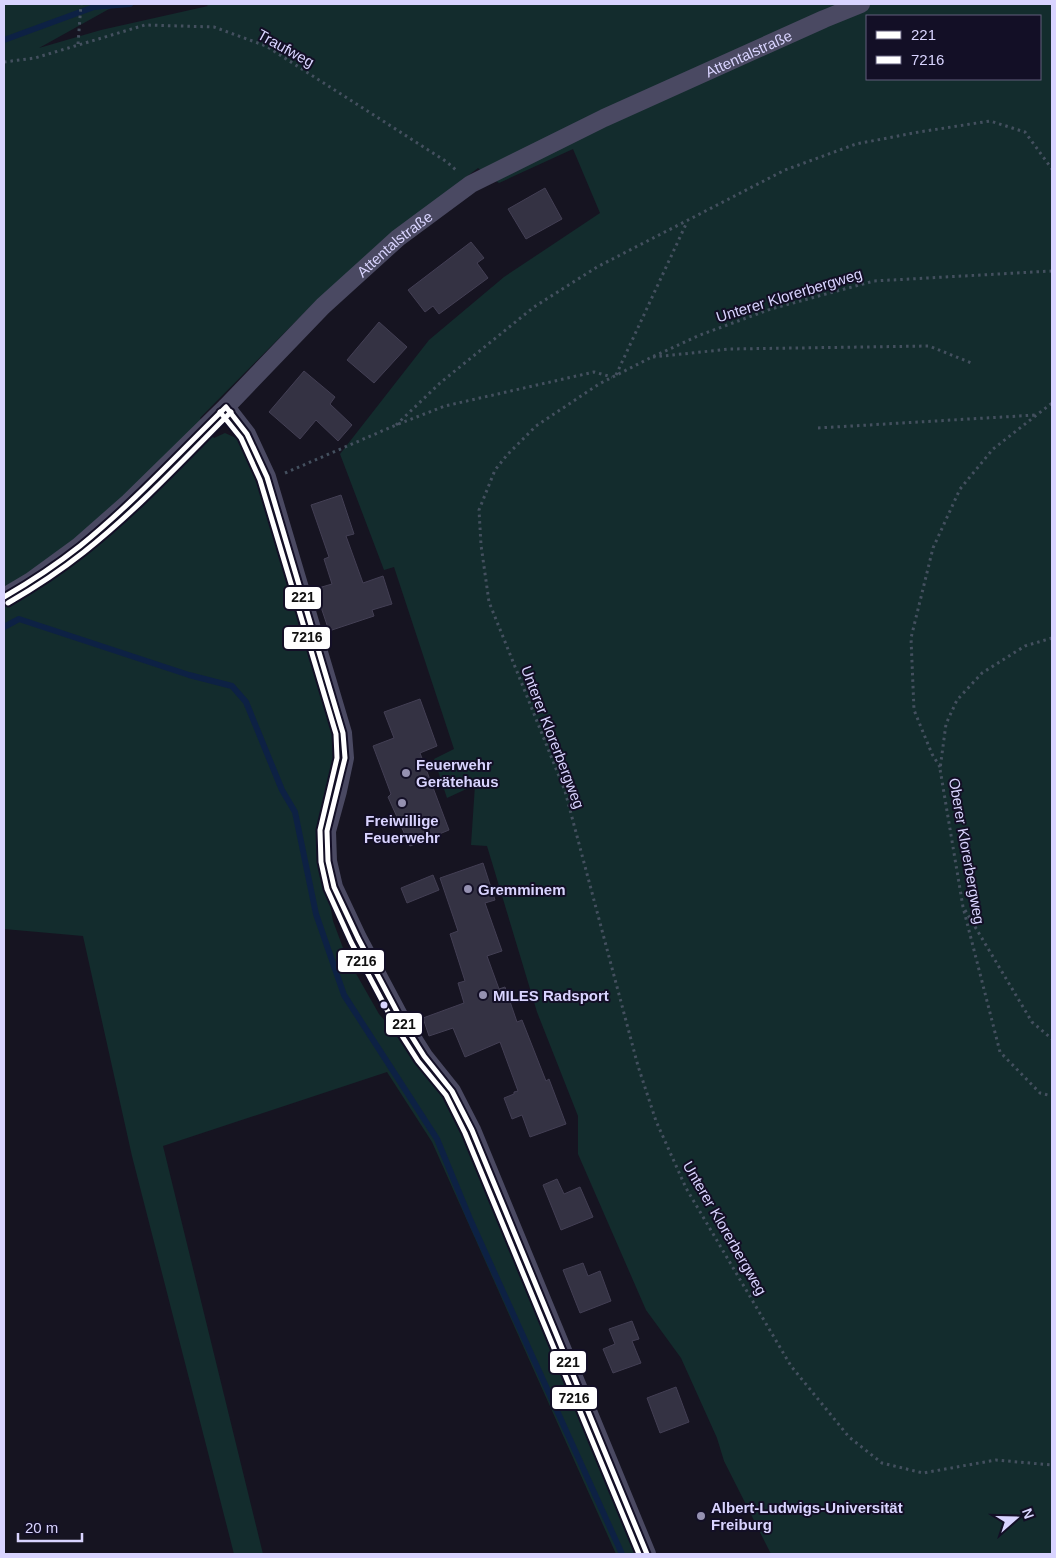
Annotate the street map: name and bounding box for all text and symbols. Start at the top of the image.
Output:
legend [866,15,1041,80]
street label: Traufweg [255,26,317,70]
street label: Attentalstraße [702,26,794,80]
text: 221 [911,26,936,43]
text: 7216 [911,51,944,68]
street label: Attentalstraße [353,207,435,280]
street label: Unterer Klorerbergweg [714,265,864,325]
line badge: 221 [284,586,322,610]
text: 221 [291,589,315,605]
line badge: 7216 [283,626,331,650]
text: 7216 [291,629,323,645]
street label: Unterer Klorerbergweg [518,663,588,811]
place label: Feuerwehr Gerätehaus [416,756,499,790]
marker: Feuerwehr Gerätehaus [400,767,412,779]
street label: Oberer Klorerbergweg [946,776,988,926]
marker: Freiwillige Feuerwehr [396,797,408,809]
place label: Freiwillige Feuerwehr [364,812,440,846]
place label: Gremminem [478,881,566,898]
marker: Gremminem [462,883,474,895]
line badge: 7216 [337,949,385,973]
text: 7216 [345,953,377,969]
place label: MILES Radsport [493,987,609,1004]
marker: MILES Radsport [477,989,489,1001]
unlabelled marker [379,1000,389,1010]
line badge: 221 [385,1012,423,1036]
text: 221 [392,1016,416,1032]
street label: Unterer Klorerbergweg [680,1158,770,1298]
line badge: 221 [549,1350,587,1374]
text: 221 [556,1354,580,1370]
line badge: 7216 [551,1386,598,1410]
text: 7216 [558,1390,590,1406]
north arrow [991,1493,1041,1543]
place label: Albert-Ludwigs-Universität Freiburg [711,1499,903,1533]
text: N [1019,1506,1037,1521]
scale bar [18,1510,81,1542]
marker: Albert-Ludwigs-Universität Freiburg [695,1510,707,1522]
text: 20 m [25,1519,58,1536]

